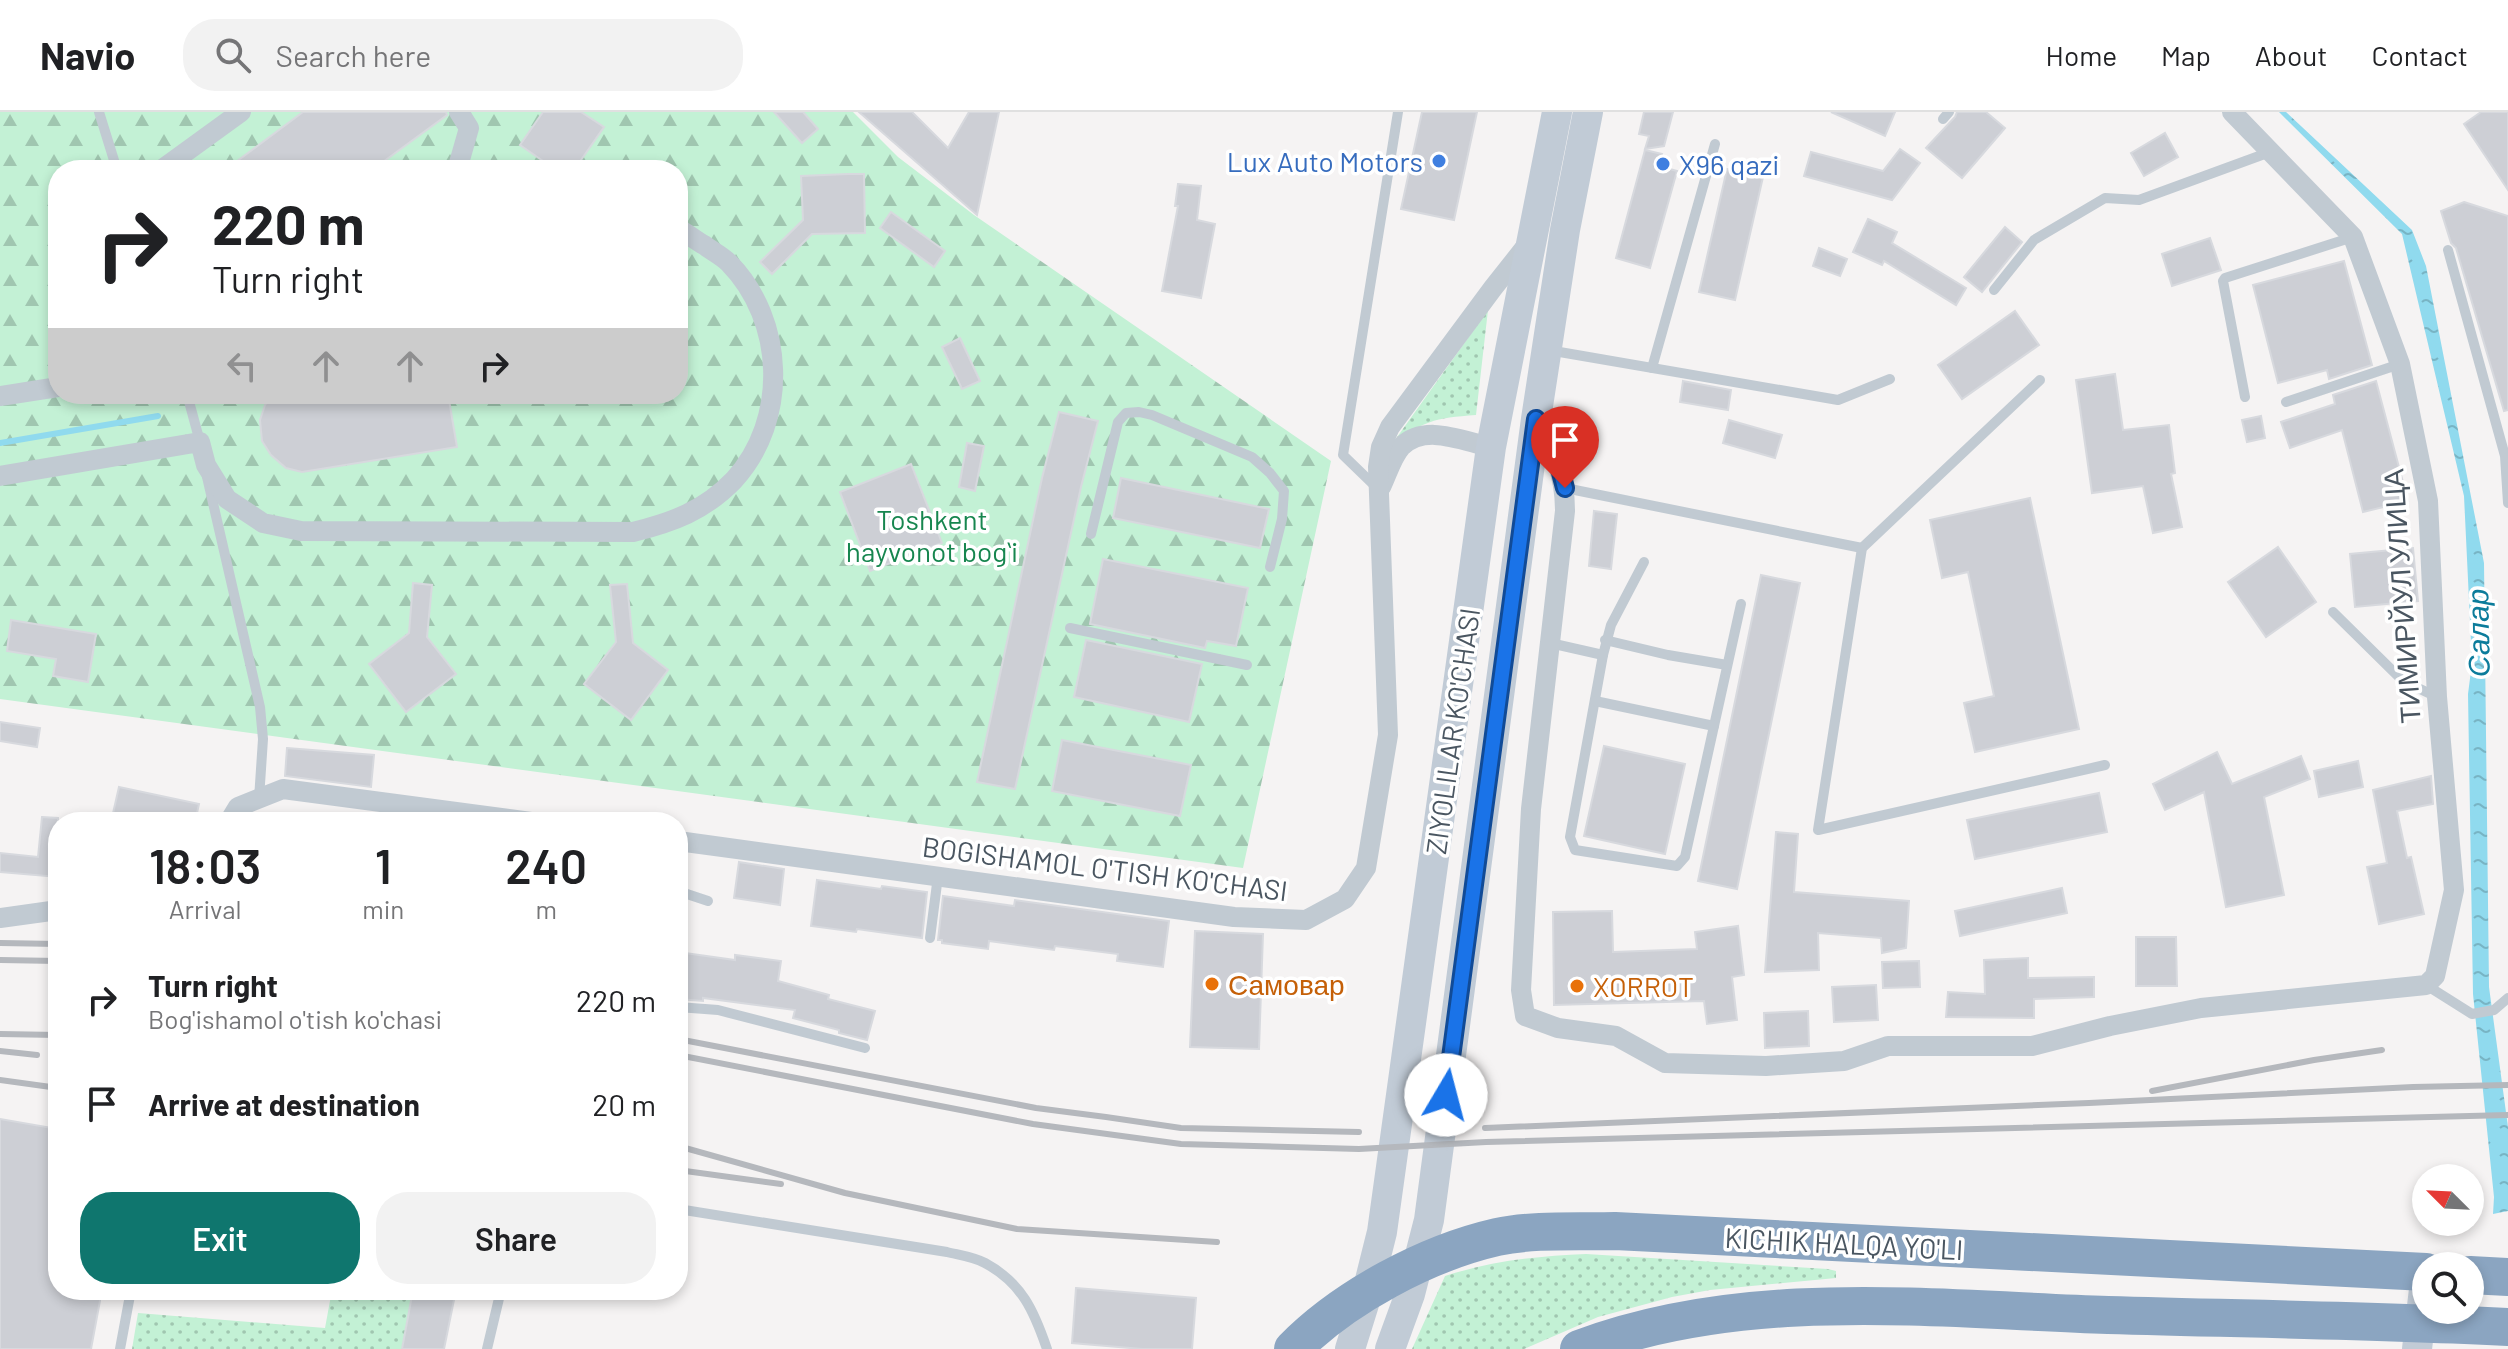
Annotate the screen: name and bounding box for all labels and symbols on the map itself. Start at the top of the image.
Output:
place label: Lux Auto Motors [1227,144,1423,178]
place label: X96 qazi [1679,147,1779,181]
marker: Lux Auto Motors [1430,152,1448,170]
marker: X96 qazi [1654,155,1672,173]
pin [1531,406,1599,488]
street label: ТИМИРЙУЛ УЛИЦА [2375,467,2427,724]
park label: Toshkent hayvonot bogʻi [846,502,1018,568]
water label: Салар [2458,588,2496,678]
street label: ZIYOLILAR KO'CHASI [1418,606,1486,856]
street label: BOGISHAMOL O'TISH KO'CHASI [920,829,1290,907]
place label: Самовар [1228,967,1345,1001]
place label: XORROT [1593,969,1694,1003]
marker: Самовар [1203,975,1221,993]
marker: XORROT [1568,977,1586,995]
position arrow [1404,1053,1488,1137]
north arrow [2412,1164,2484,1236]
street label: KICHIK HALQA YO'LI [1724,1220,1964,1266]

